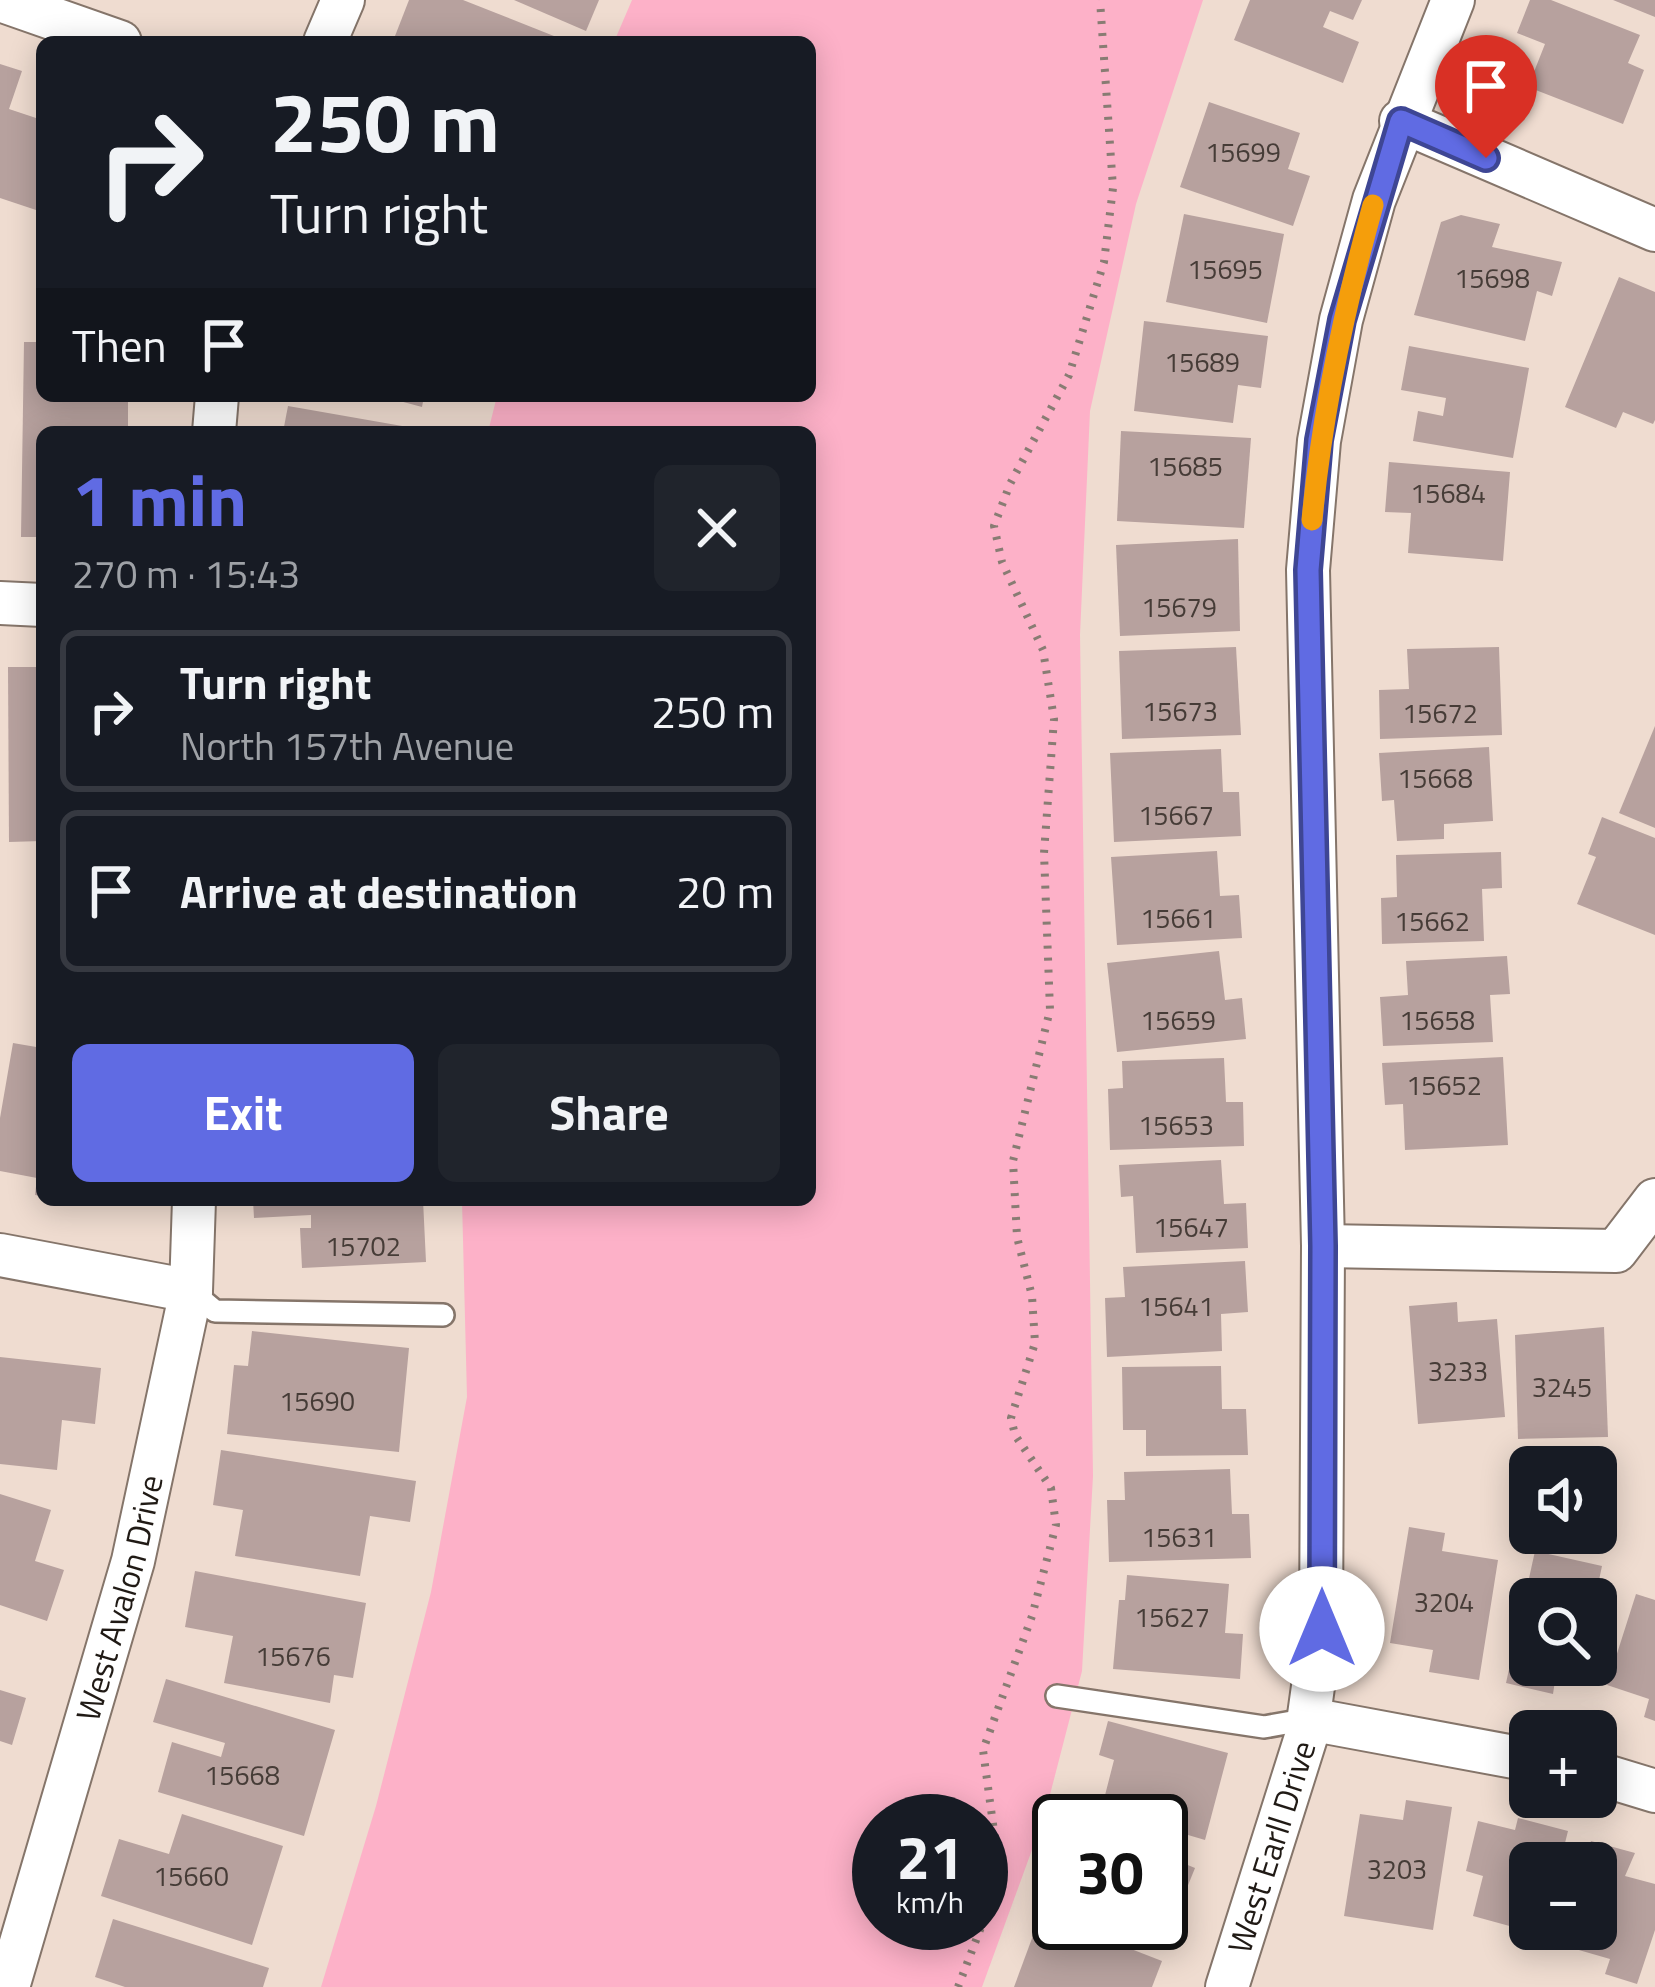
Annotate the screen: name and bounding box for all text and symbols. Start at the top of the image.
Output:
pin [1435,35,1537,158]
icon: arrive [1453,53,1519,119]
text: 250 m [270,57,500,185]
icon: right [72,84,228,240]
house number: 15699 [1205,131,1281,172]
text: Turn right [270,172,488,254]
house number: 15695 [1187,248,1263,289]
house number: 15698 [1454,257,1530,298]
text: Then [72,311,167,379]
icon: arrive [191,312,257,378]
house number: 15689 [1164,341,1240,382]
text: 1 min [72,444,247,554]
house number: 15685 [1147,445,1223,486]
button: close [654,465,780,591]
house number: 15684 [1410,472,1486,513]
text: 270 m · 15:43 [72,544,300,603]
house number: 15679 [1141,586,1217,627]
text: Turn right [180,648,371,716]
text: 250 m [651,677,774,745]
icon: right [78,678,144,744]
house number: 15673 [1142,690,1218,731]
house number: 15672 [1402,692,1478,733]
text: North 157th Avenue [180,716,514,775]
house number: 15668 [1397,757,1473,798]
house number: 15667 [1138,794,1214,835]
text: Arrive at destination [180,857,578,925]
text: 20 m [676,857,774,925]
icon: arrive [78,858,144,924]
house number: 15661 [1140,897,1216,938]
house number: 15662 [1394,900,1470,941]
house number: 15659 [1140,999,1216,1040]
house number: 15658 [1399,999,1475,1040]
button: Exit [72,1044,414,1182]
button: Share [438,1044,780,1182]
house number: 15652 [1406,1064,1482,1105]
house number: 15653 [1138,1104,1214,1145]
house number: 15647 [1153,1206,1229,1247]
house number: 15702 [325,1225,401,1266]
house number: 15641 [1138,1285,1214,1326]
house number: 3233 [1428,1350,1488,1391]
house number: 3245 [1532,1366,1592,1407]
house number: 15690 [279,1380,355,1421]
map controls [1509,1446,1617,1950]
button: sound [1509,1446,1617,1554]
street label: West Avalon Drive [62,1470,176,1727]
house number: 15631 [1141,1516,1217,1557]
position arrow [1259,1566,1385,1692]
button: search [1509,1578,1617,1686]
house number: 3204 [1414,1581,1474,1622]
house number: 15627 [1134,1596,1210,1637]
house number: 15676 [255,1635,331,1676]
button: + [1509,1710,1617,1818]
street label: West Earll Drive [1214,1734,1328,1959]
house number: 15668 [204,1754,280,1795]
speed limit sign: 30 [1032,1794,1188,1950]
text: 21 [896,1811,964,1902]
button: − [1509,1842,1617,1950]
house number: 3203 [1367,1848,1427,1889]
house number: 15660 [153,1855,229,1896]
text: km/h [896,1879,964,1925]

